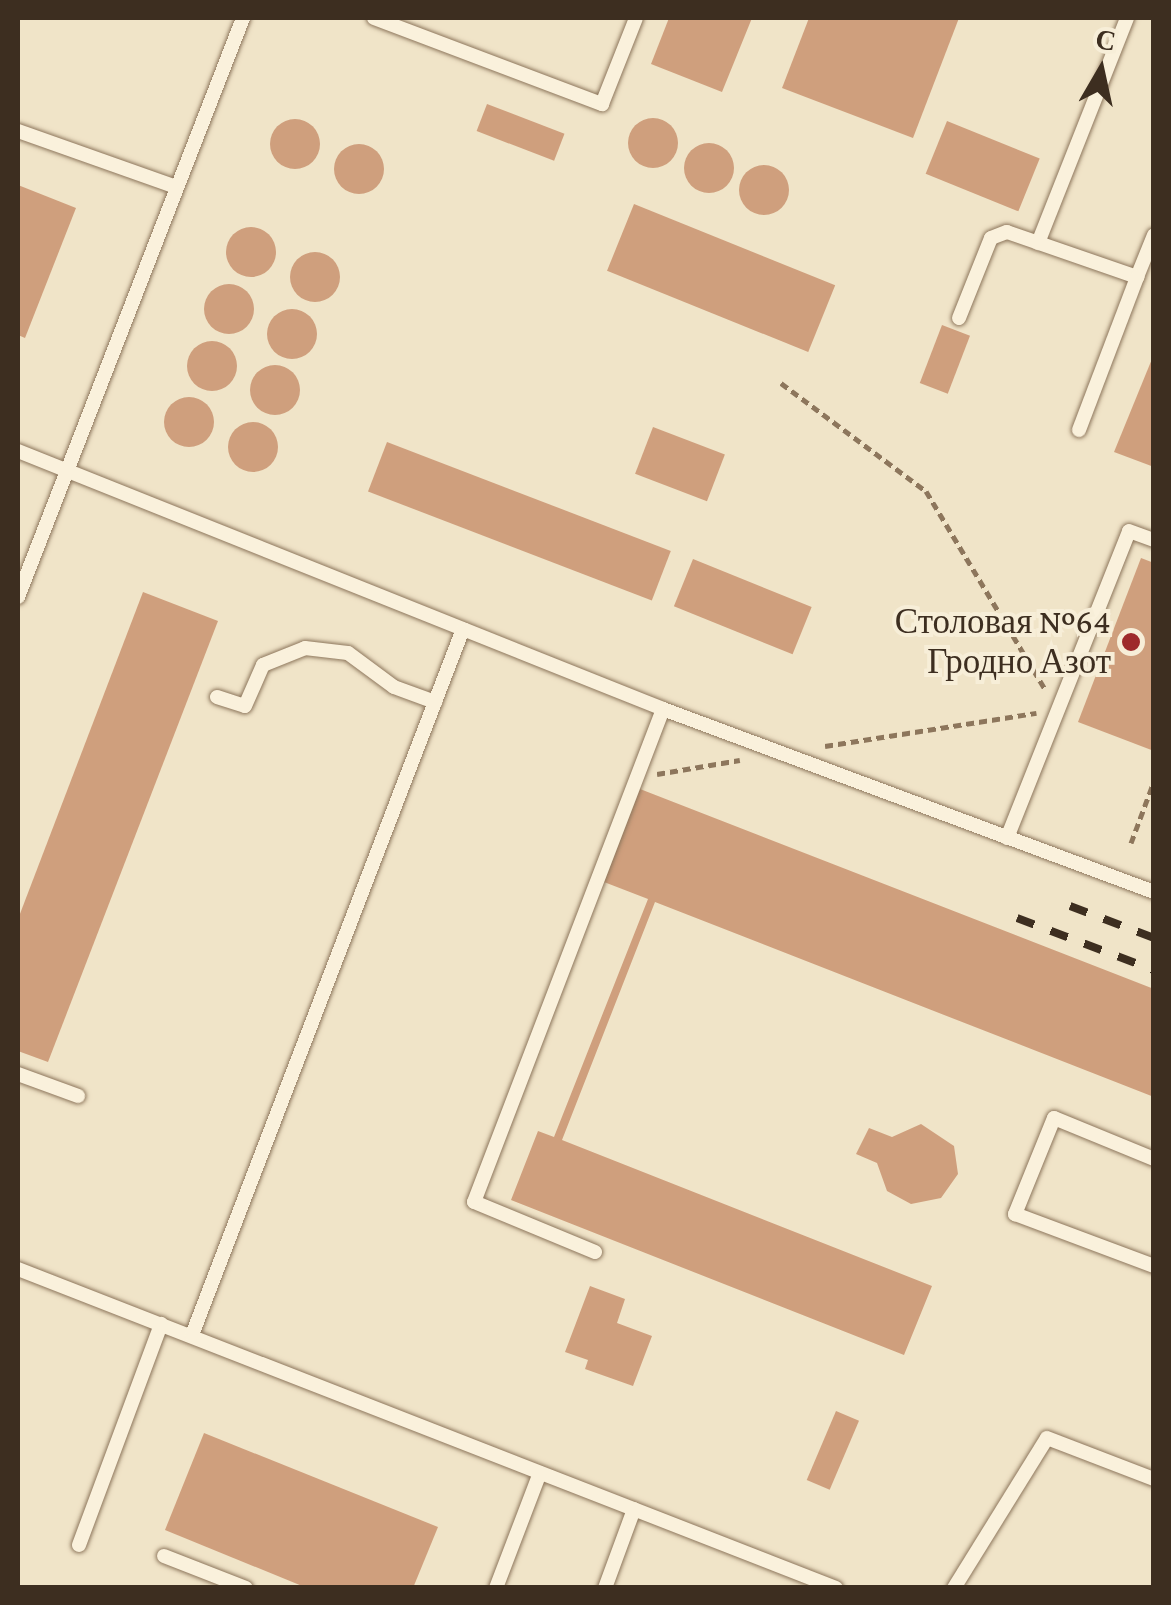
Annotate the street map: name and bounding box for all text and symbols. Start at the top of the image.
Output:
north arrow [1051,20,1151,120]
text: С [1093,23,1118,57]
place label: Столовая №64 Гродно Азот [895,601,1111,683]
marker: Столовая №64 Гродно Азот [1120,631,1142,653]

